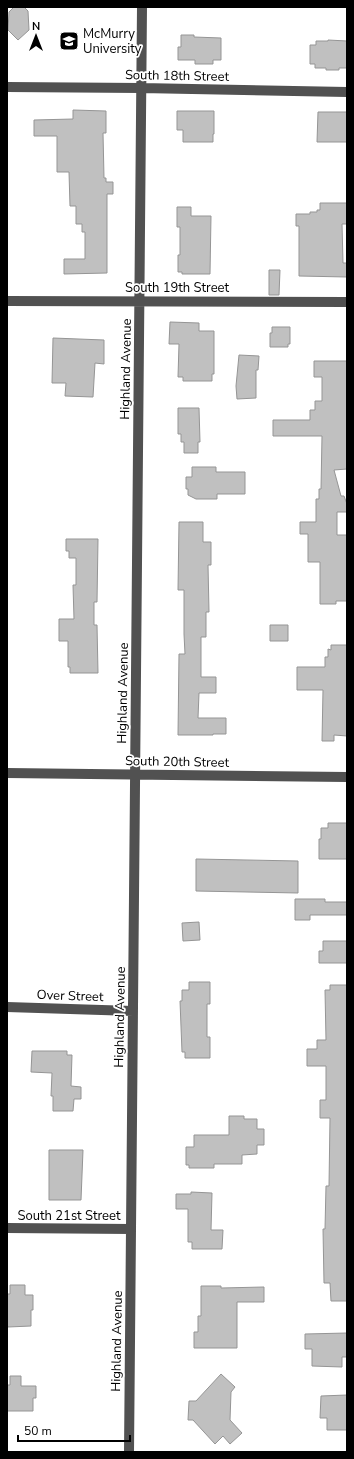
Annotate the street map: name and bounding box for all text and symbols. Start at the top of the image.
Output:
north arrow [16,16,56,56]
text: N [32,19,40,34]
place label: McMurry University [83,25,142,58]
school or university icon: McMurry University [58,30,80,52]
street label: South 18th Street [125,66,230,86]
street label: South 19th Street [125,279,230,297]
street label: Highland Avenue [116,318,136,420]
street label: Highland Avenue [113,642,133,744]
street label: South 20th Street [125,752,230,772]
street label: Highland Avenue [110,966,130,1068]
street label: Over Street [36,986,104,1006]
street label: South 21st Street [18,1207,121,1225]
street label: Highland Avenue [107,1290,127,1392]
scale bar [18,1417,130,1443]
text: 50 m [24,1423,52,1439]

